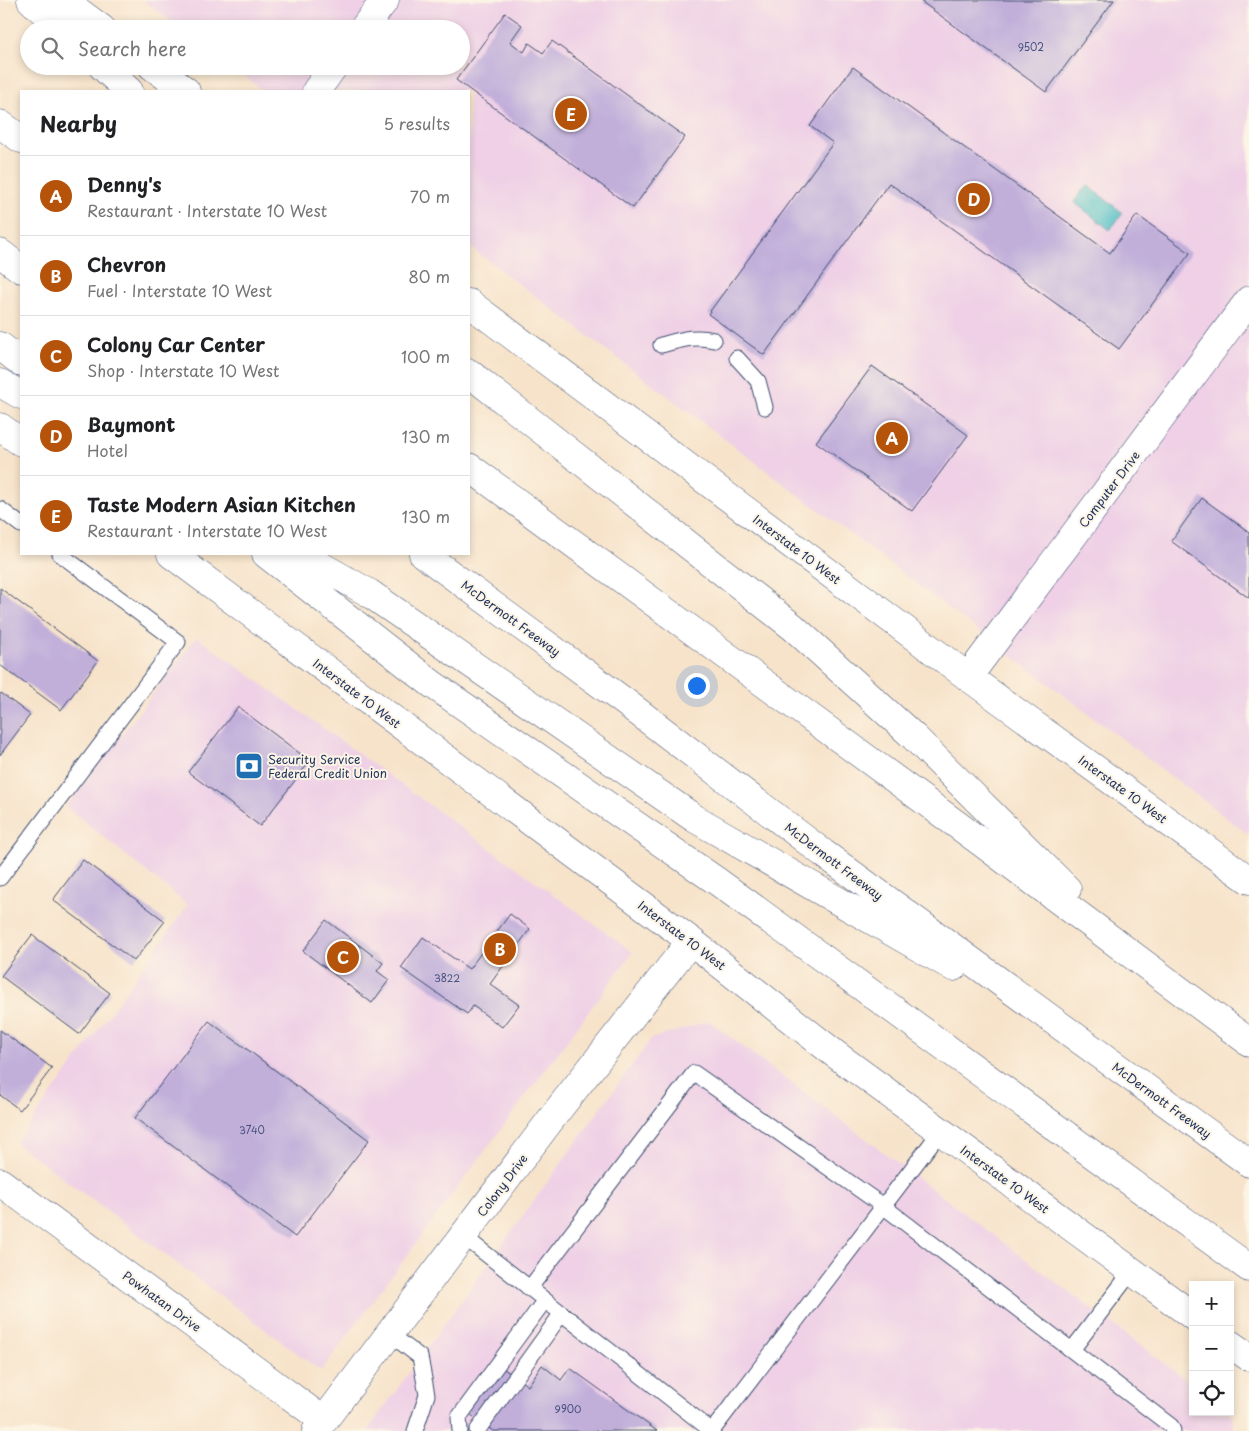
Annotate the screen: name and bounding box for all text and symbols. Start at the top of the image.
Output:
search box [20,20,470,75]
icon: search [38,34,66,62]
text: Search here [78,34,187,62]
house number: 9502 [1018,39,1044,54]
pin: E [555,95,587,133]
text: Nearby [40,107,117,139]
text: 5 results [383,111,450,135]
text: Denny's [87,170,162,198]
pin: D [958,180,990,218]
text: A [50,184,62,208]
text: 70 m [410,184,450,208]
text: Restaurant · Interstate 10 West [87,198,327,222]
text: Chevron [87,250,166,278]
text: B [51,264,61,288]
text: 80 m [408,264,450,288]
text: Fuel · Interstate 10 West [87,278,272,302]
text: Colony Car Center [87,330,265,358]
text: C [50,344,62,368]
text: 100 m [401,344,450,368]
text: Shop · Interstate 10 West [87,358,279,382]
text: Baymont [87,410,175,438]
pin: A [876,419,908,457]
text: D [50,424,62,448]
text: 130 m [402,424,450,448]
text: Hotel [87,438,128,462]
street label: Computer Drive [1074,447,1144,531]
text: Taste Modern Asian Kitchen [87,490,356,518]
text: E [51,504,61,528]
text: 130 m [402,504,450,528]
street label: Interstate 10 West [749,510,845,588]
text: Restaurant · Interstate 10 West [87,518,327,542]
street label: McDermott Freeway [458,576,564,660]
street label: Interstate 10 West [309,654,405,732]
your location [684,673,710,699]
place label: Security Service Federal Credit Union [268,750,387,782]
bank icon: Security Service Federal Credit Union [234,751,264,781]
street label: Interstate 10 West [1075,751,1171,827]
street label: McDermott Freeway [781,818,887,904]
street label: Interstate 10 West [634,896,730,974]
pin: B [484,930,516,968]
pin: C [327,938,359,976]
house number: 3822 [434,970,460,985]
street label: McDermott Freeway [1109,1058,1215,1142]
house number: 3740 [239,1122,265,1137]
street label: Interstate 10 West [957,1141,1053,1217]
street label: Colony Drive [472,1150,532,1220]
street label: Powhatan Drive [119,1266,205,1336]
map controls [1189,1281,1234,1416]
button: + [1189,1281,1234,1326]
button: − [1189,1326,1234,1371]
button: locate [1189,1371,1234,1416]
house number: 9900 [555,1401,581,1416]

